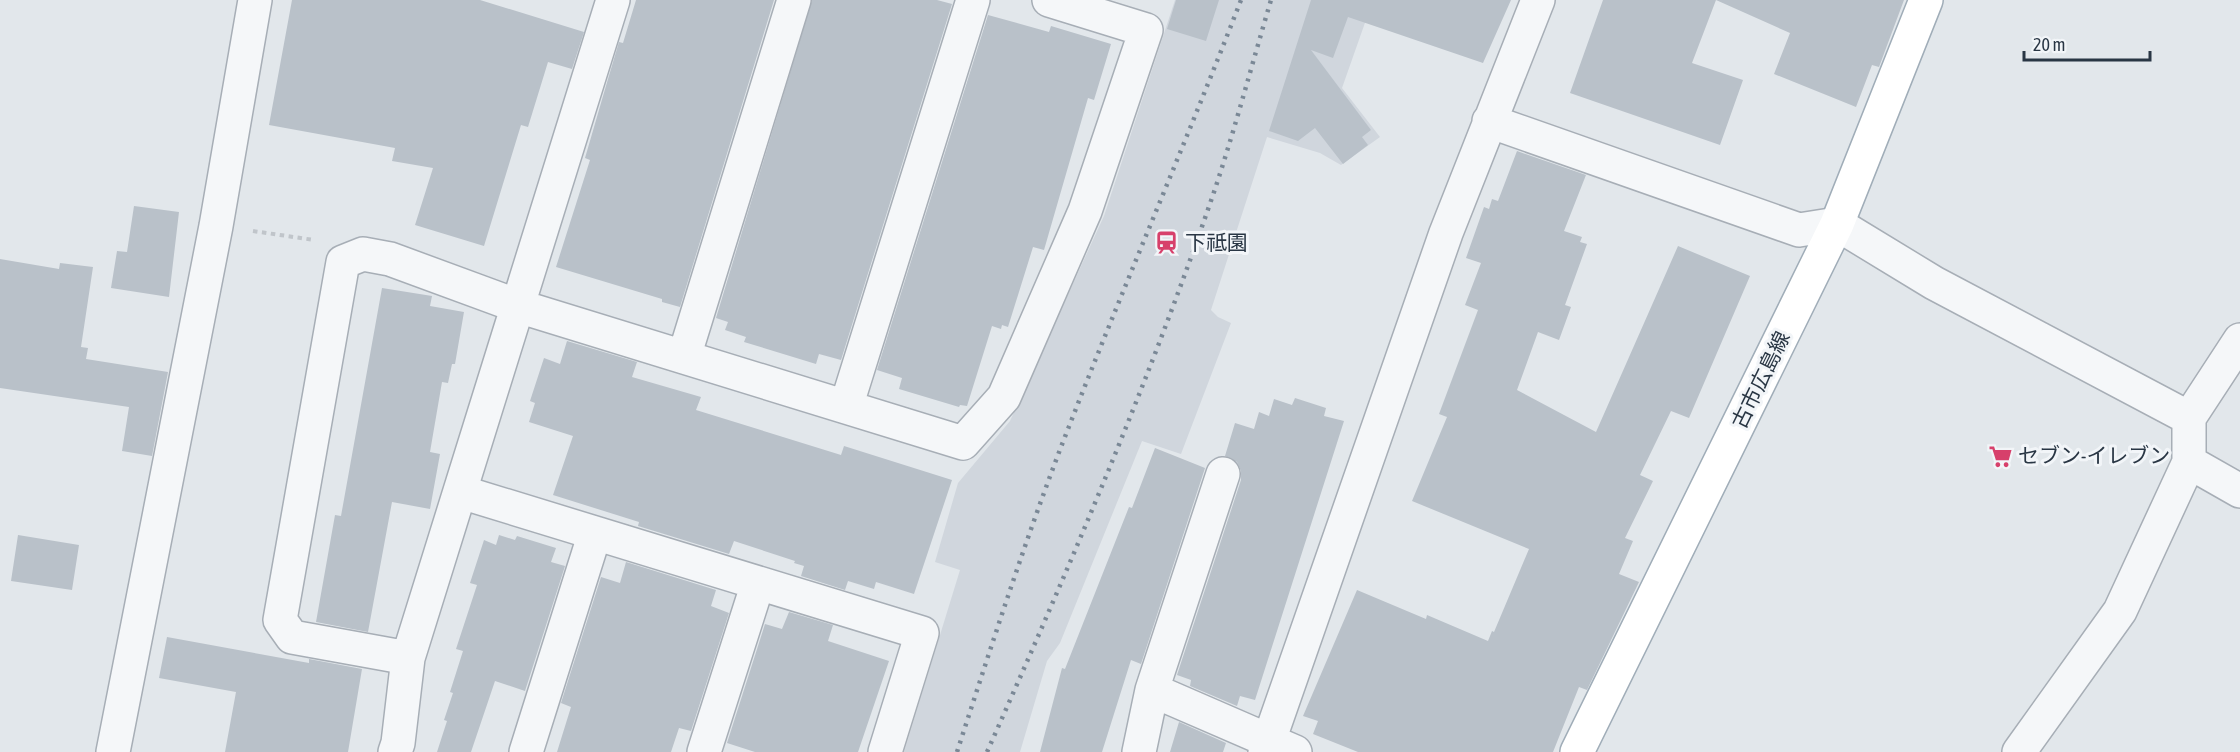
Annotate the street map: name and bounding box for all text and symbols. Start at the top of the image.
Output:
scale bar [2024,24,2150,62]
text: 20 m [2033,34,2065,55]
station icon: 下祗園 [1154,230,1180,256]
place label: 下祗園 [1185,230,1248,254]
street label: 古市広島線 [1726,327,1794,432]
supermarket icon: セブン-イレブン [1987,443,2013,469]
place label: セブン-イレブン [2018,443,2170,467]

